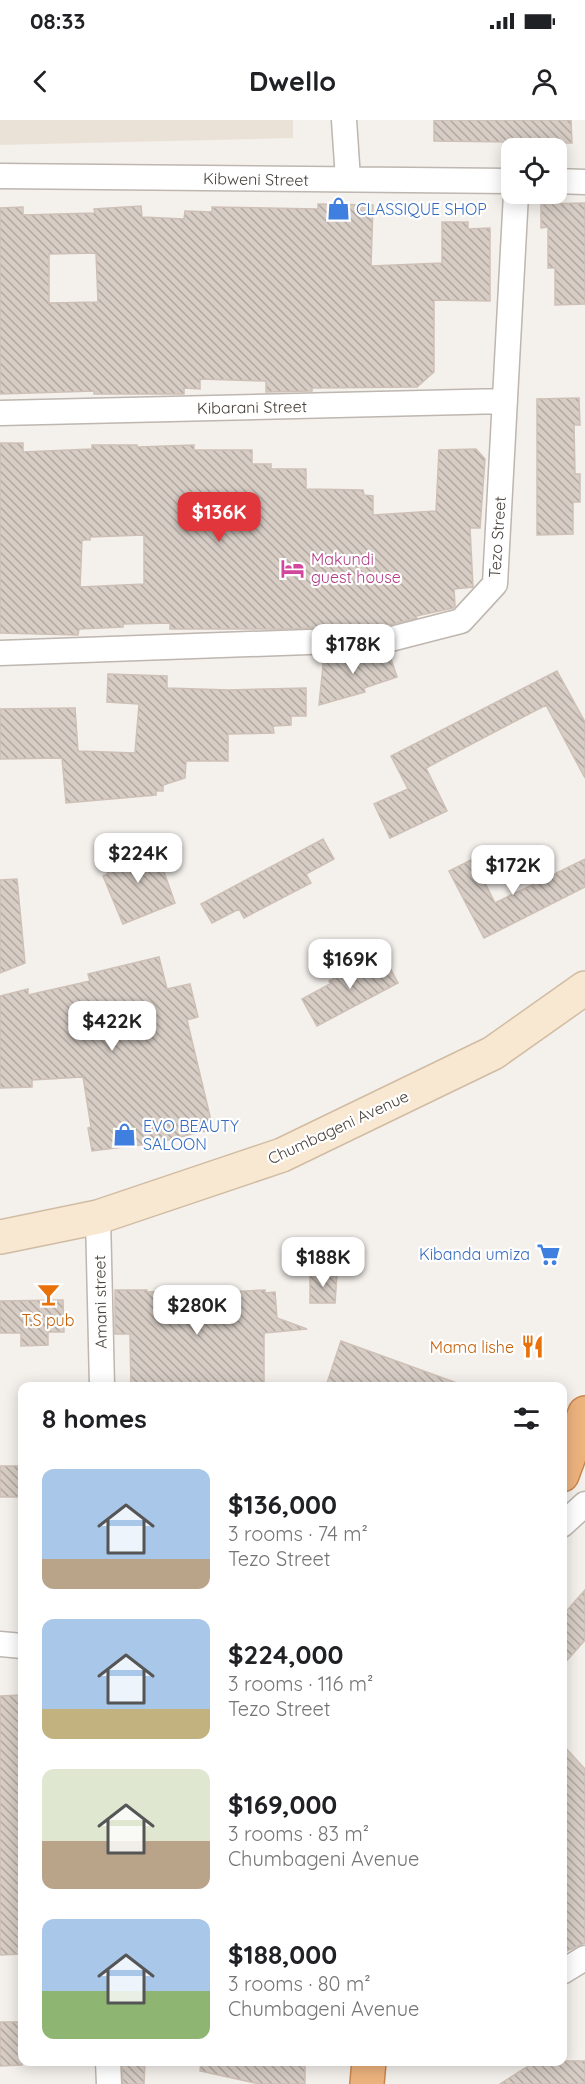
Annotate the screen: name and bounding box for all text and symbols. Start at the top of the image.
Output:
text: 08:33 [30,7,85,35]
text: Dwello [249,64,336,98]
icon: back [24,65,57,98]
icon: person [528,65,561,98]
map controls [501,138,567,204]
button: locate [501,138,567,204]
street label: Kibweni Street [203,168,309,190]
shop icon: CLASSIQUE SHOP [325,196,351,222]
place label: CLASSIQUE SHOP [356,199,487,219]
street label: Kibarani Street [197,396,307,418]
pin: $136K [177,492,261,543]
street label: Tezo Street [484,495,510,579]
text: $136K [192,499,246,524]
place label: Makundi guest house [311,549,401,587]
hotel icon: Makundi guest house [280,555,306,581]
pin: $178K [311,624,395,675]
text: $178K [326,631,380,656]
pin: $224K [96,833,180,884]
text: $224K [108,840,168,865]
pin: $172K [471,845,555,896]
text: $172K [485,852,541,877]
pin: $169K [308,939,392,990]
text: $169K [322,946,378,971]
pin: $422K [70,1001,154,1052]
text: $422K [82,1008,142,1033]
street label: Chumbageni Avenue [264,1086,412,1168]
place label: EVO BEAUTY SALOON [143,1116,239,1154]
shop icon: EVO BEAUTY SALOON [112,1122,138,1148]
pin: $188K [281,1237,365,1288]
supermarket icon: Kibanda umiza [535,1241,561,1267]
text: $188K [296,1244,350,1269]
place label: Kibanda umiza [419,1244,530,1264]
street label: Amani street [89,1255,111,1349]
bar icon: T.S pub [35,1282,61,1308]
pin: $280K [155,1285,239,1336]
text: $280K [167,1292,227,1317]
place label: T.S pub [22,1310,74,1330]
restaurant icon: Mama lishe [519,1334,545,1360]
place label: Mama lishe [430,1337,514,1357]
text: 8 homes [42,1402,147,1435]
icon: filters [510,1402,543,1435]
text: $136,000 [228,1488,337,1521]
icon: home [90,1493,162,1565]
text: 3 rooms · 74 m² [228,1521,368,1546]
text: Tezo Street [228,1546,331,1571]
text: $224,000 [228,1638,343,1671]
icon: home [90,1643,162,1715]
text: 3 rooms · 116 m² [228,1671,373,1696]
text: Tezo Street [228,1696,331,1721]
text: $169,000 [228,1788,337,1821]
icon: home [90,1793,162,1865]
text: 3 rooms · 83 m² [228,1821,369,1846]
text: Chumbageni Avenue [228,1846,419,1871]
text: $188,000 [228,1938,337,1971]
icon: home [90,1943,162,2015]
text: 3 rooms · 80 m² [228,1971,371,1996]
text: Chumbageni Avenue [228,1996,419,2021]

